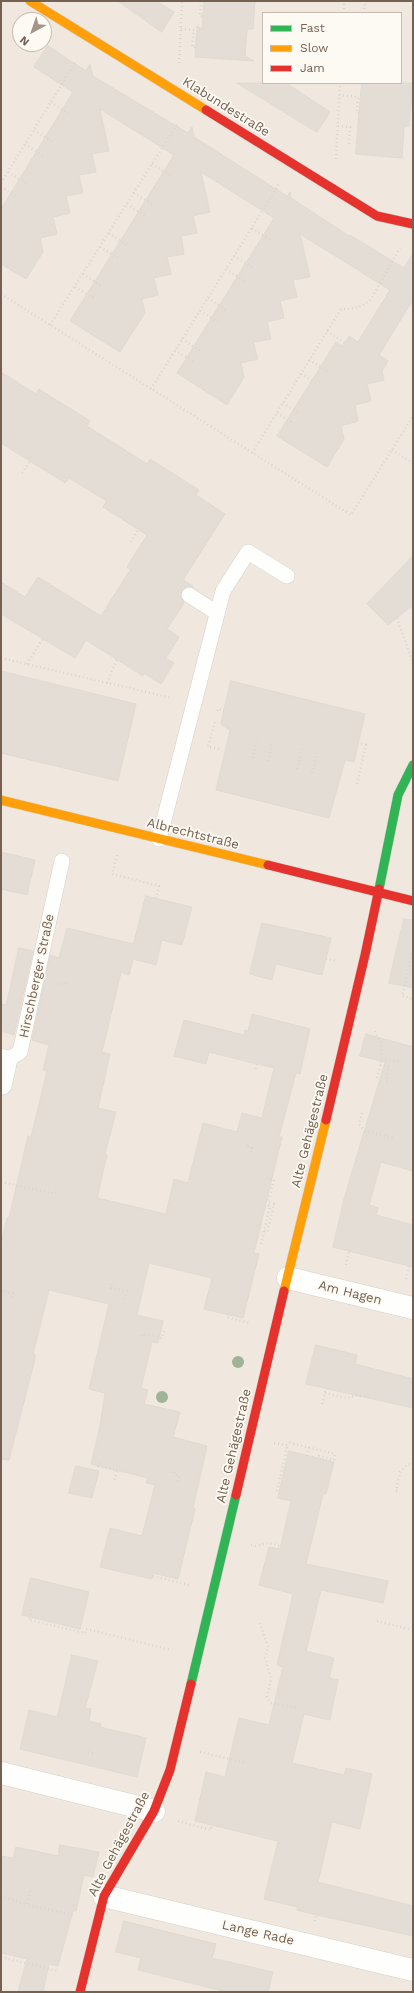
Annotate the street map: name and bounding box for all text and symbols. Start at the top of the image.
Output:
north arrow [12,12,52,52]
legend [262,12,402,84]
text: Fast [300,21,325,35]
text: N [17,33,32,48]
text: Slow [300,41,328,55]
text: Jam [300,61,325,75]
street label: Klabundestraße [179,74,273,140]
street label: Albrechtstraße [145,815,241,853]
street label: Hirschberger Straße [16,912,58,1040]
street label: Alte Gehägestraße [288,1072,332,1190]
street label: Am Hagen [317,1278,383,1308]
street label: Alte Gehägestraße [213,1387,255,1505]
street label: Alte Gehägestraße [85,1789,153,1899]
street label: Lange Rade [220,1917,296,1949]

